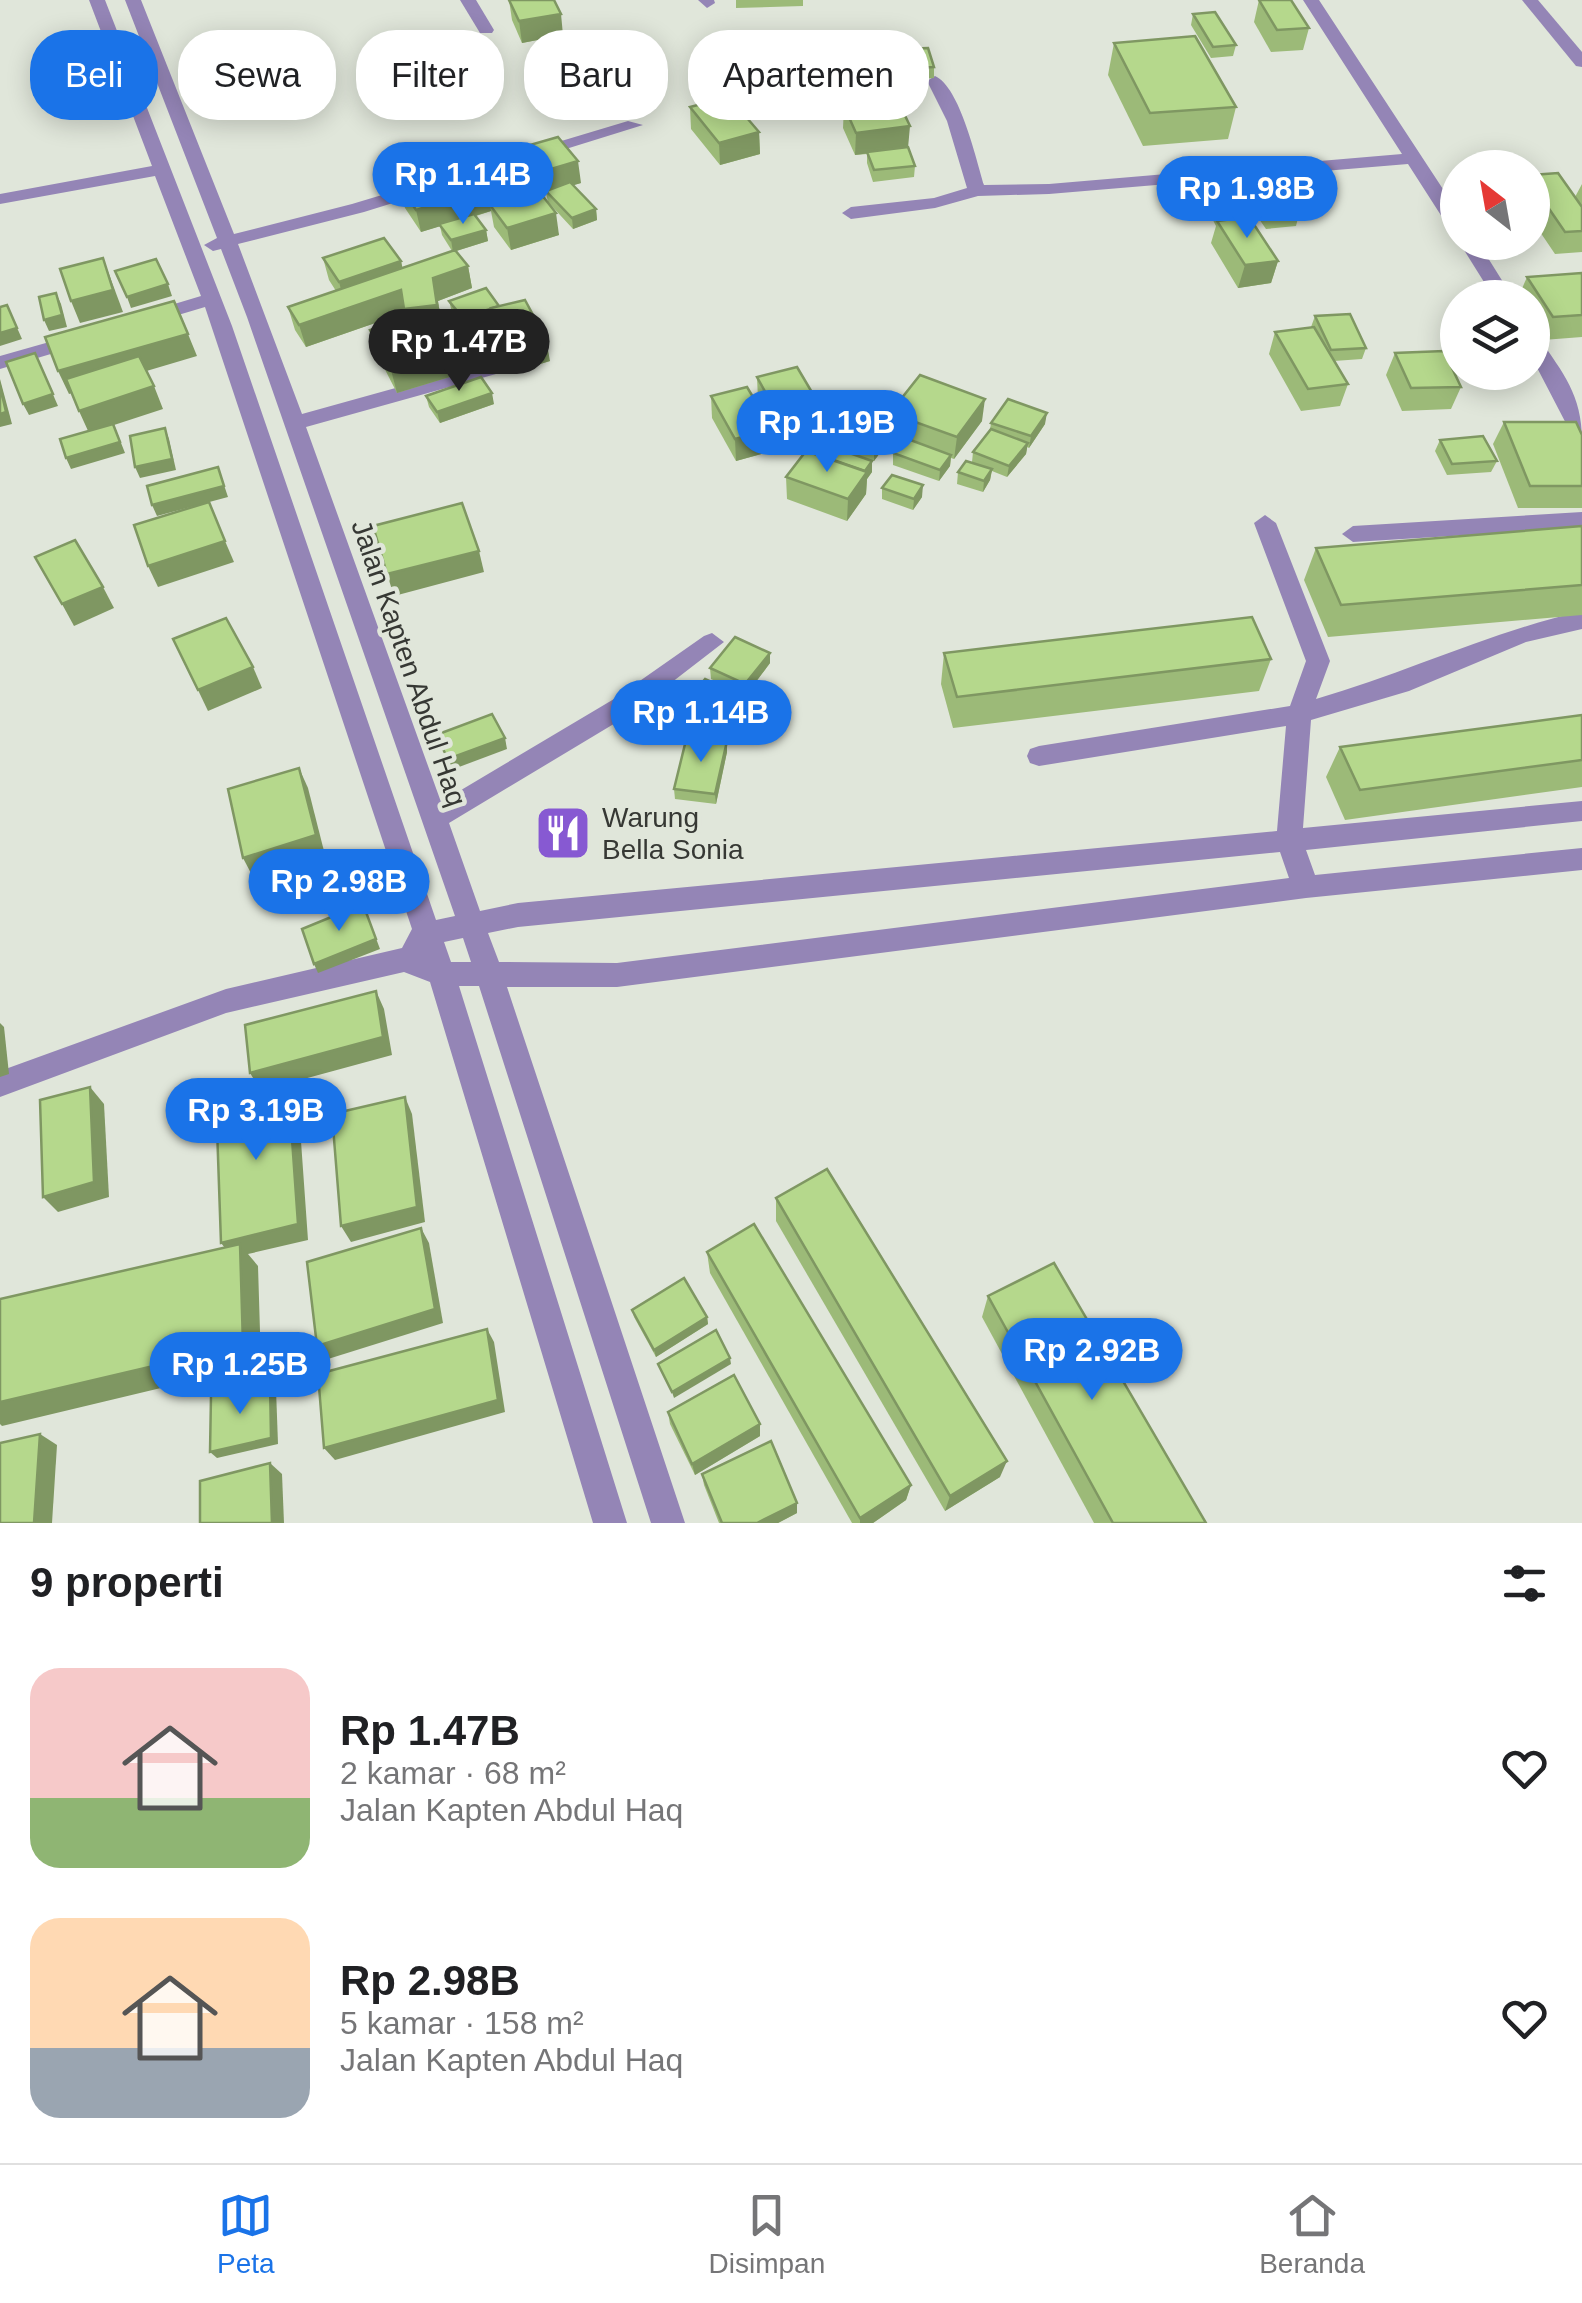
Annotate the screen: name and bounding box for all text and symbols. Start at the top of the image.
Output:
chip: Beli [30,30,158,120]
chip: Sewa [178,30,336,120]
chip: Filter [356,30,504,120]
chip: Baru [524,30,668,120]
chip: Apartemen [688,30,929,120]
pin: Rp 1.14B [360,142,566,227]
north arrow [1440,150,1550,260]
map controls [1440,150,1550,390]
text: Rp 1.14B [395,156,531,192]
pin: Rp 1.98B [1144,156,1350,241]
text: Rp 1.98B [1179,170,1315,206]
button: layers [1440,280,1550,390]
pin: Rp 1.47B [356,309,562,394]
text: Rp 1.47B [391,323,527,359]
pin: Rp 1.19B [724,390,930,475]
text: Rp 1.19B [759,404,895,440]
street label: Jalan Kapten Abdul Haq [345,516,473,810]
pin: Rp 1.14B [598,680,804,765]
text: Rp 1.14B [633,694,769,730]
place label: Warung Bella Sonia [602,802,744,865]
restaurant icon: Warung Bella Sonia [533,803,593,863]
pin: Rp 2.98B [236,849,442,934]
text: Rp 2.98B [271,863,407,899]
pin: Rp 3.19B [153,1078,359,1163]
text: Rp 3.19B [188,1092,324,1128]
pin: Rp 2.92B [989,1318,1195,1403]
pin: Rp 1.25B [137,1332,343,1417]
text: Rp 2.92B [1024,1332,1160,1368]
text: Rp 1.25B [172,1346,308,1382]
icon: filters [1497,1556,1552,1611]
text: 9 properti [30,1559,224,1606]
text: Rp 1.47B [340,1707,520,1754]
icon: home [110,1708,230,1828]
icon: heart [1497,1741,1552,1796]
text: 2 kamar · 68 m² [340,1755,566,1791]
text: Jalan Kapten Abdul Haq [340,1792,683,1828]
text: Rp 2.98B [340,1957,520,2004]
icon: home [110,1958,230,2078]
icon: heart [1497,1991,1552,2046]
text: 5 kamar · 158 m² [340,2005,584,2041]
text: Jalan Kapten Abdul Haq [340,2042,683,2078]
tab: Peta [217,2188,275,2280]
tab: Disimpan [709,2188,825,2280]
tab: Beranda [1259,2188,1365,2280]

